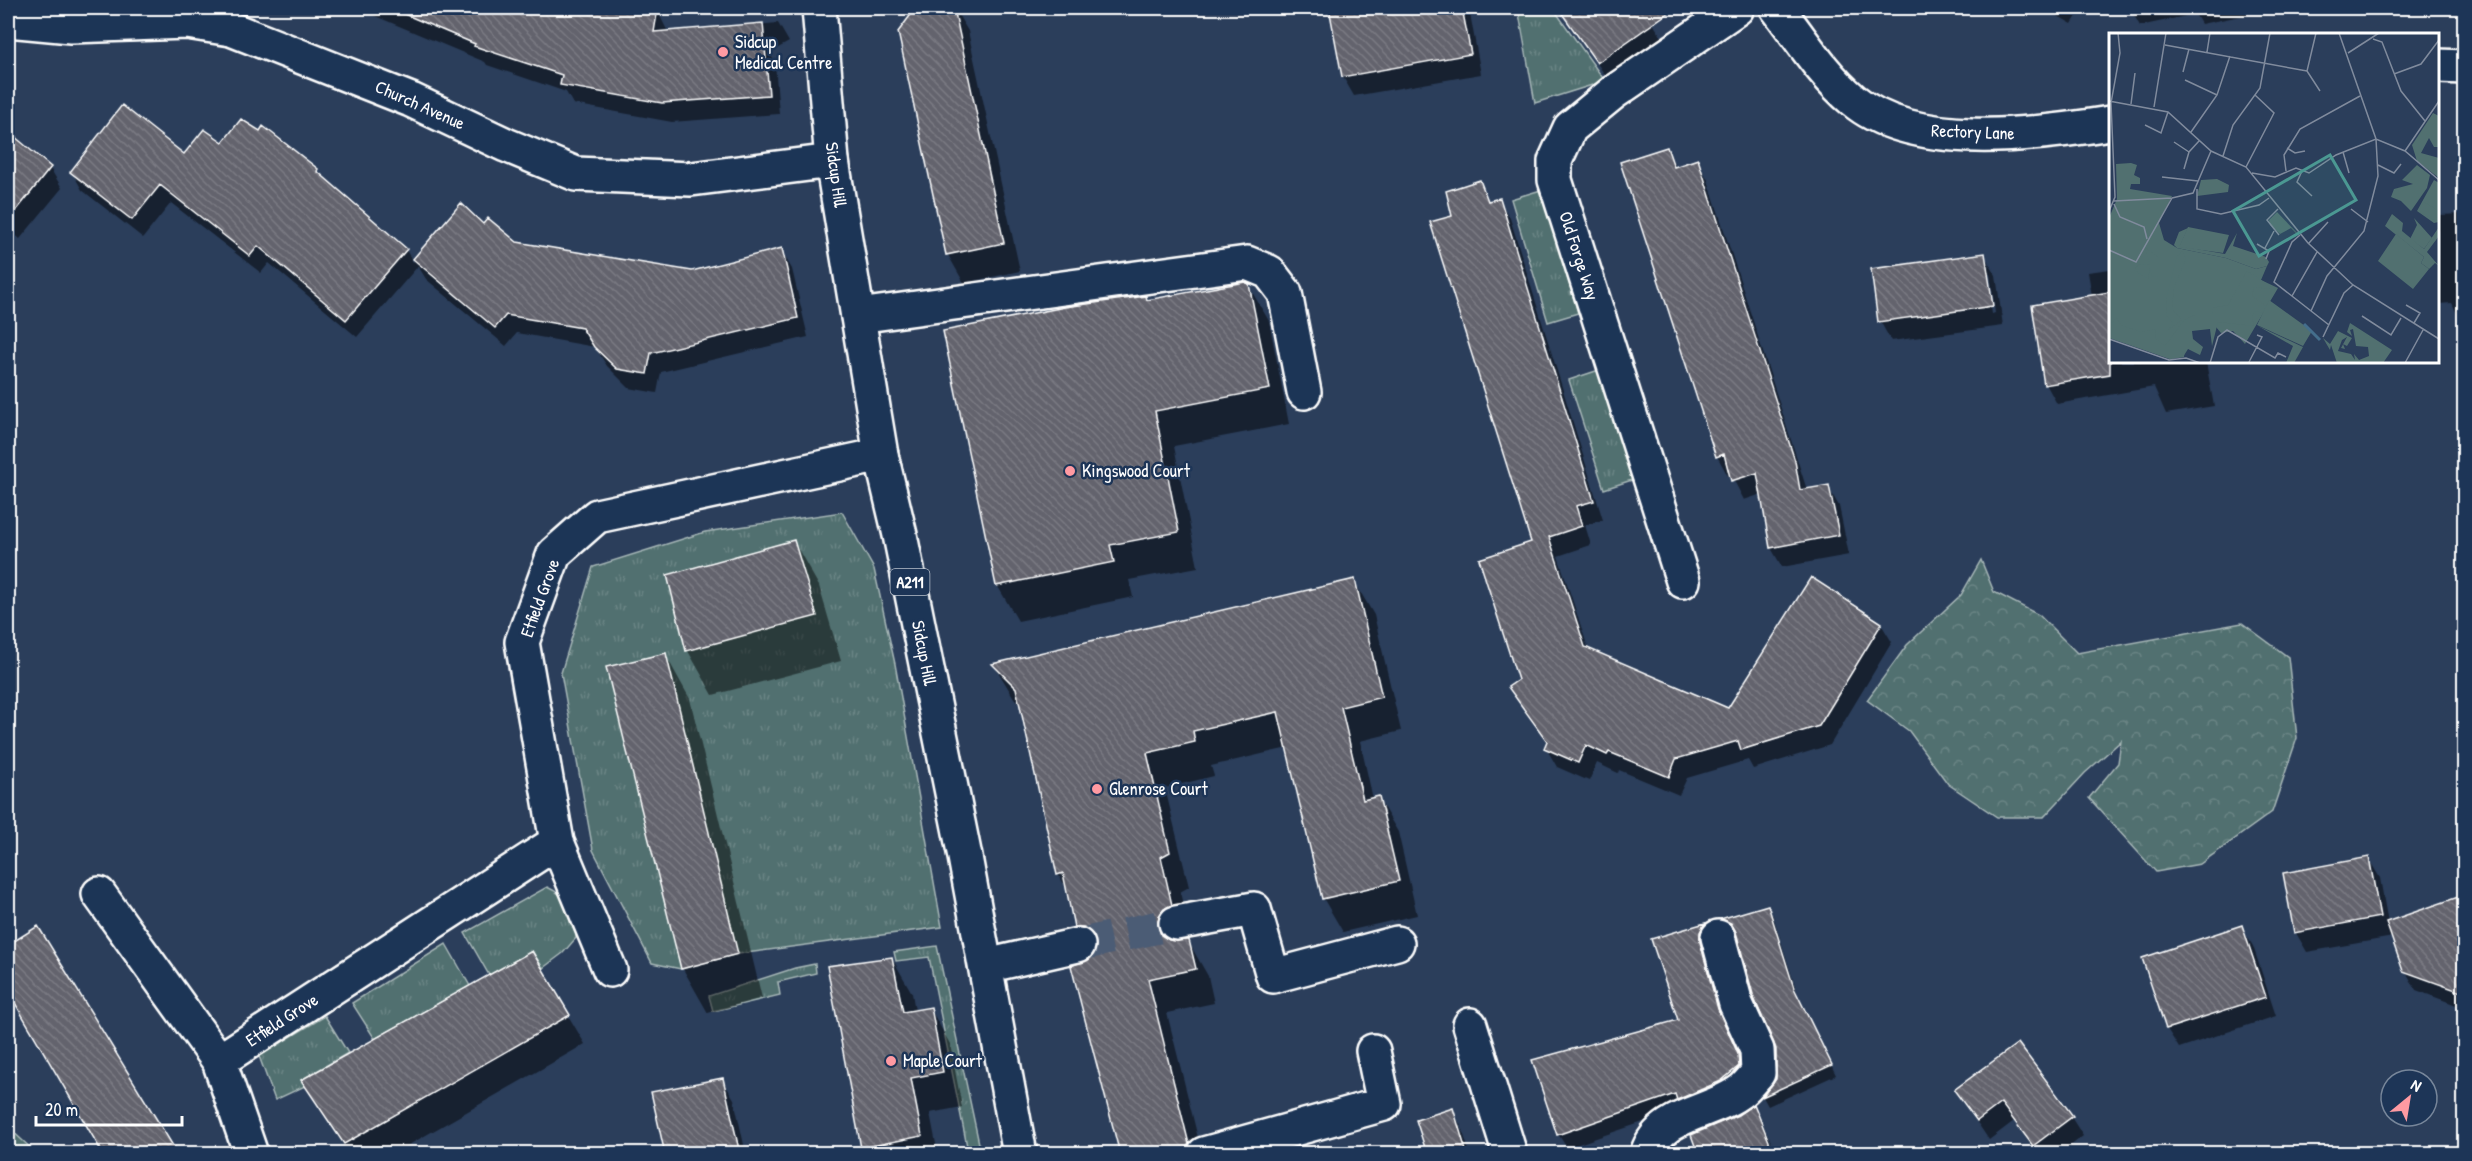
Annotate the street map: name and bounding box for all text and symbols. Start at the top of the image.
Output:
place label: Sidcup Medical Centre [735,29,832,75]
inset map [2109,33,2439,363]
marker: Sidcup Medical Centre [716,45,730,59]
street label: Church Avenue [371,74,469,135]
street label: Rectory Lane [1931,118,2015,145]
street label: Sidcup Hill [820,141,853,209]
street label: Old Forge Way [1553,208,1606,304]
place label: Kingswood Court [1082,458,1191,483]
marker: Kingswood Court [1063,464,1077,478]
street label: Etfield Grove [514,555,565,640]
road number: A211 [890,569,930,595]
street label: Sidcup Hill [906,618,943,688]
place label: Glenrose Court [1109,776,1208,801]
marker: Glenrose Court [1090,782,1104,796]
street label: Etfield Grove [241,987,323,1052]
place label: Maple Court [903,1048,983,1073]
marker: Maple Court [884,1054,898,1068]
north arrow [2379,1068,2439,1128]
text: N [2407,1073,2426,1097]
scale bar [36,1089,182,1127]
text: 20 m [45,1097,78,1122]

